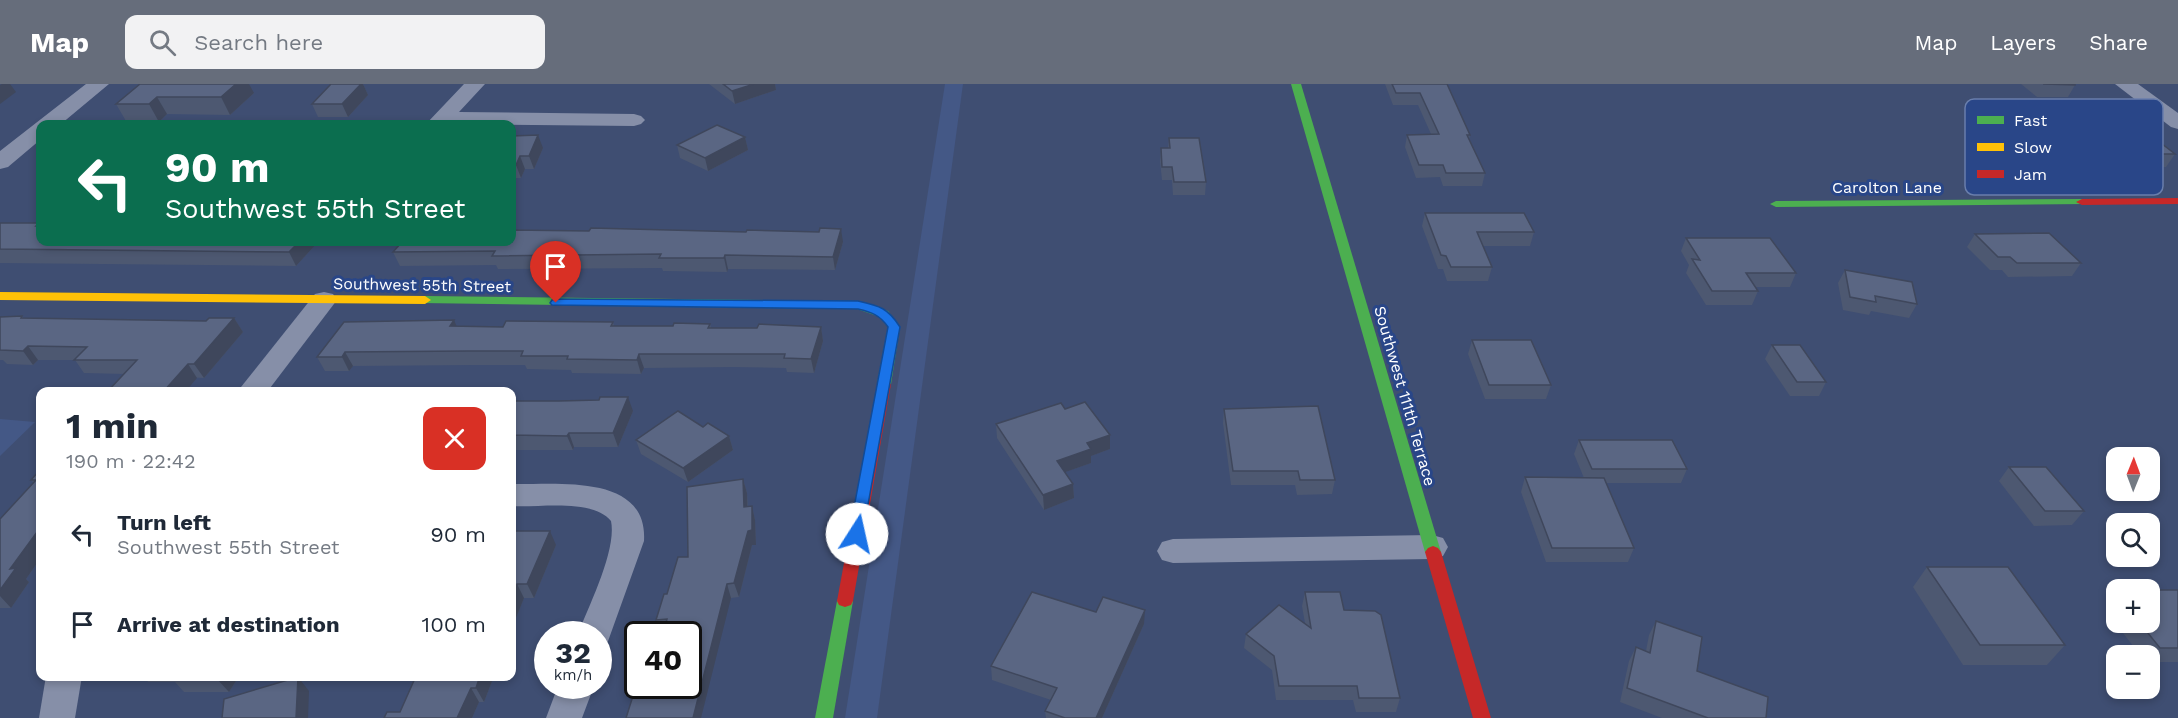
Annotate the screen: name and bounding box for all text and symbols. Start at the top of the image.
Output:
search box [125,15,545,69]
text: Map [30,26,89,59]
icon: search [146,26,179,59]
text: Search here [194,30,323,55]
text: Map [1914,30,1957,55]
text: Layers [1990,30,2056,55]
text: Share [2089,30,2148,55]
legend [1965,99,2163,195]
text: Fast [2014,111,2047,130]
text: Slow [2014,138,2052,157]
text: 90 m [165,143,269,192]
icon: left [66,144,144,222]
text: Jam [2014,165,2047,184]
street label: Carolton Lane [1832,178,1942,197]
text: Southwest 55th Street [165,193,465,225]
pin [530,241,581,303]
icon: arrive [539,250,572,283]
street label: Southwest 55th Street [333,274,511,296]
street label: Southwest 111th Terrace [1370,304,1440,488]
text: 1 min [66,405,158,447]
button: close [423,407,486,470]
north arrow [2106,447,2160,501]
map controls [2106,447,2160,699]
text: 190 m · 22:42 [66,449,196,473]
position arrow [825,502,889,566]
text: Turn left [117,510,211,535]
button: search [2106,513,2160,567]
icon: left [66,518,99,551]
text: 90 m [430,522,486,547]
text: Southwest 55th Street [117,535,340,559]
button: + [2106,579,2160,633]
icon: arrive [66,608,99,641]
text: Arrive at destination [117,612,340,637]
text: 100 m [422,612,486,637]
speed limit sign: 40 [624,621,702,699]
text: 32 [555,635,591,670]
button: − [2106,645,2160,699]
text: km/h [554,666,592,684]

